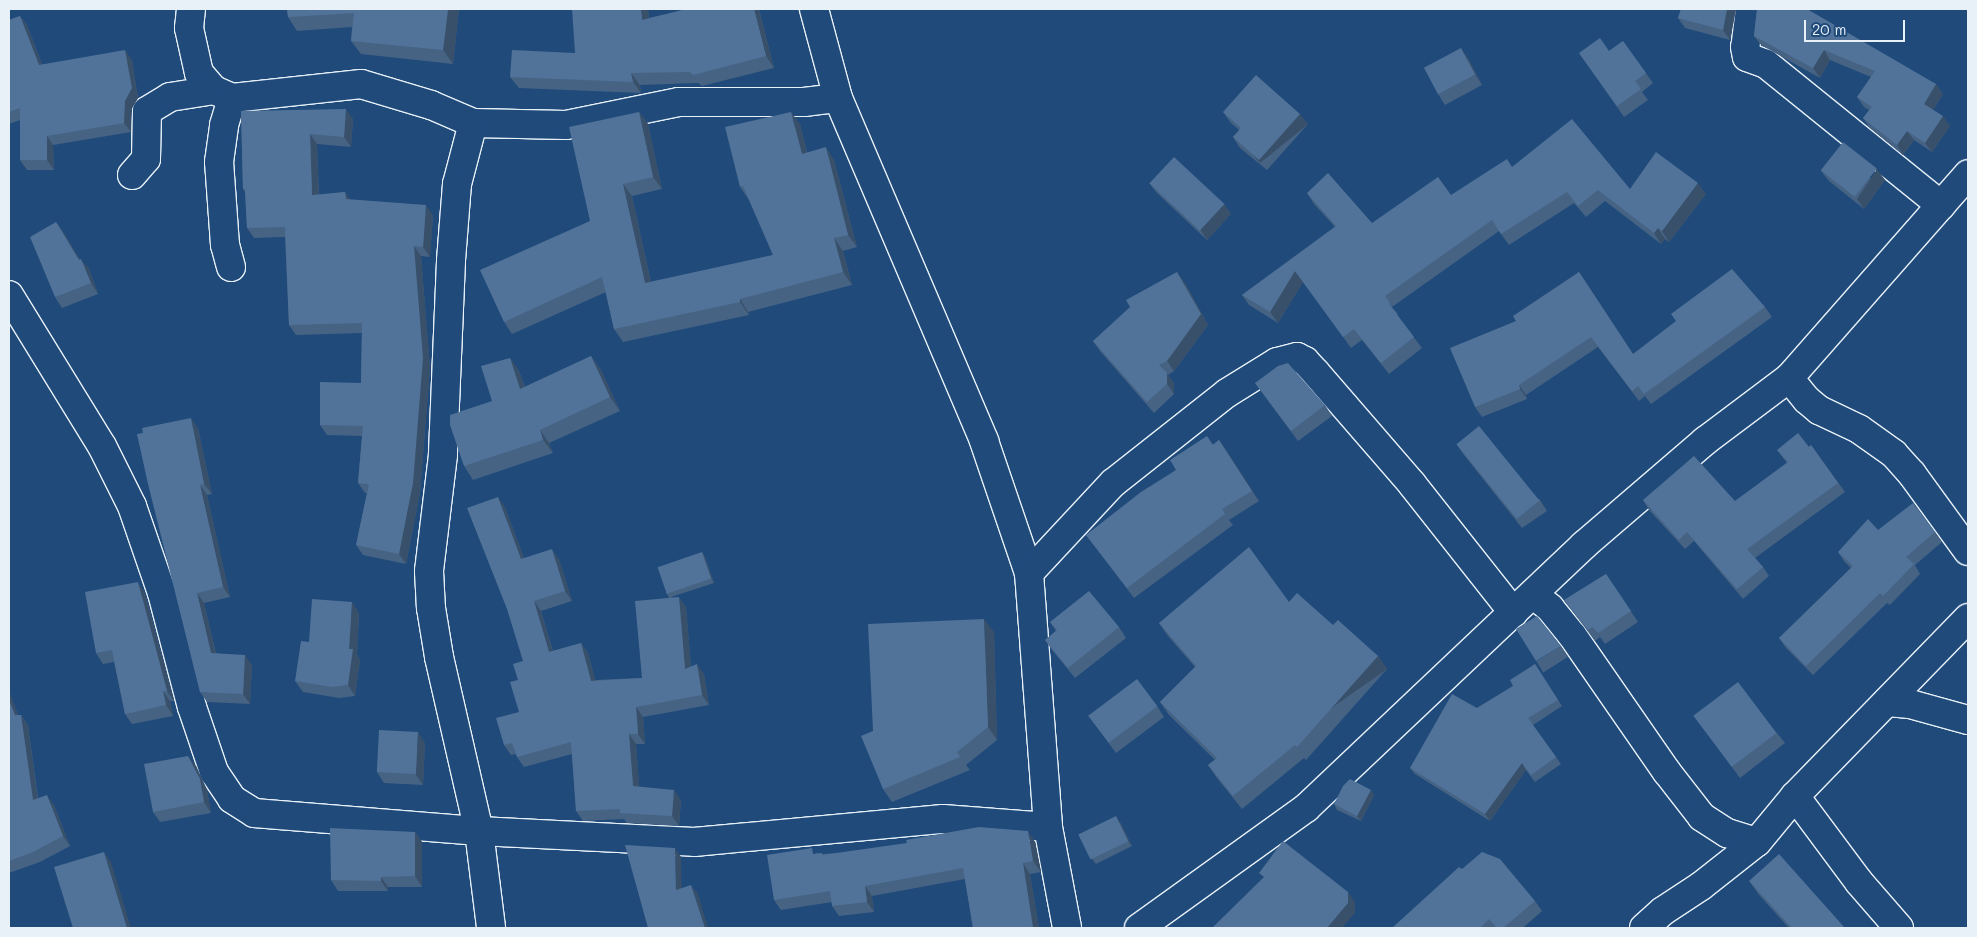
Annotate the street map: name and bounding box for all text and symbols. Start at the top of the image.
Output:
scale bar [1807,10,1908,42]
text: 20 m [1812,19,1846,39]

